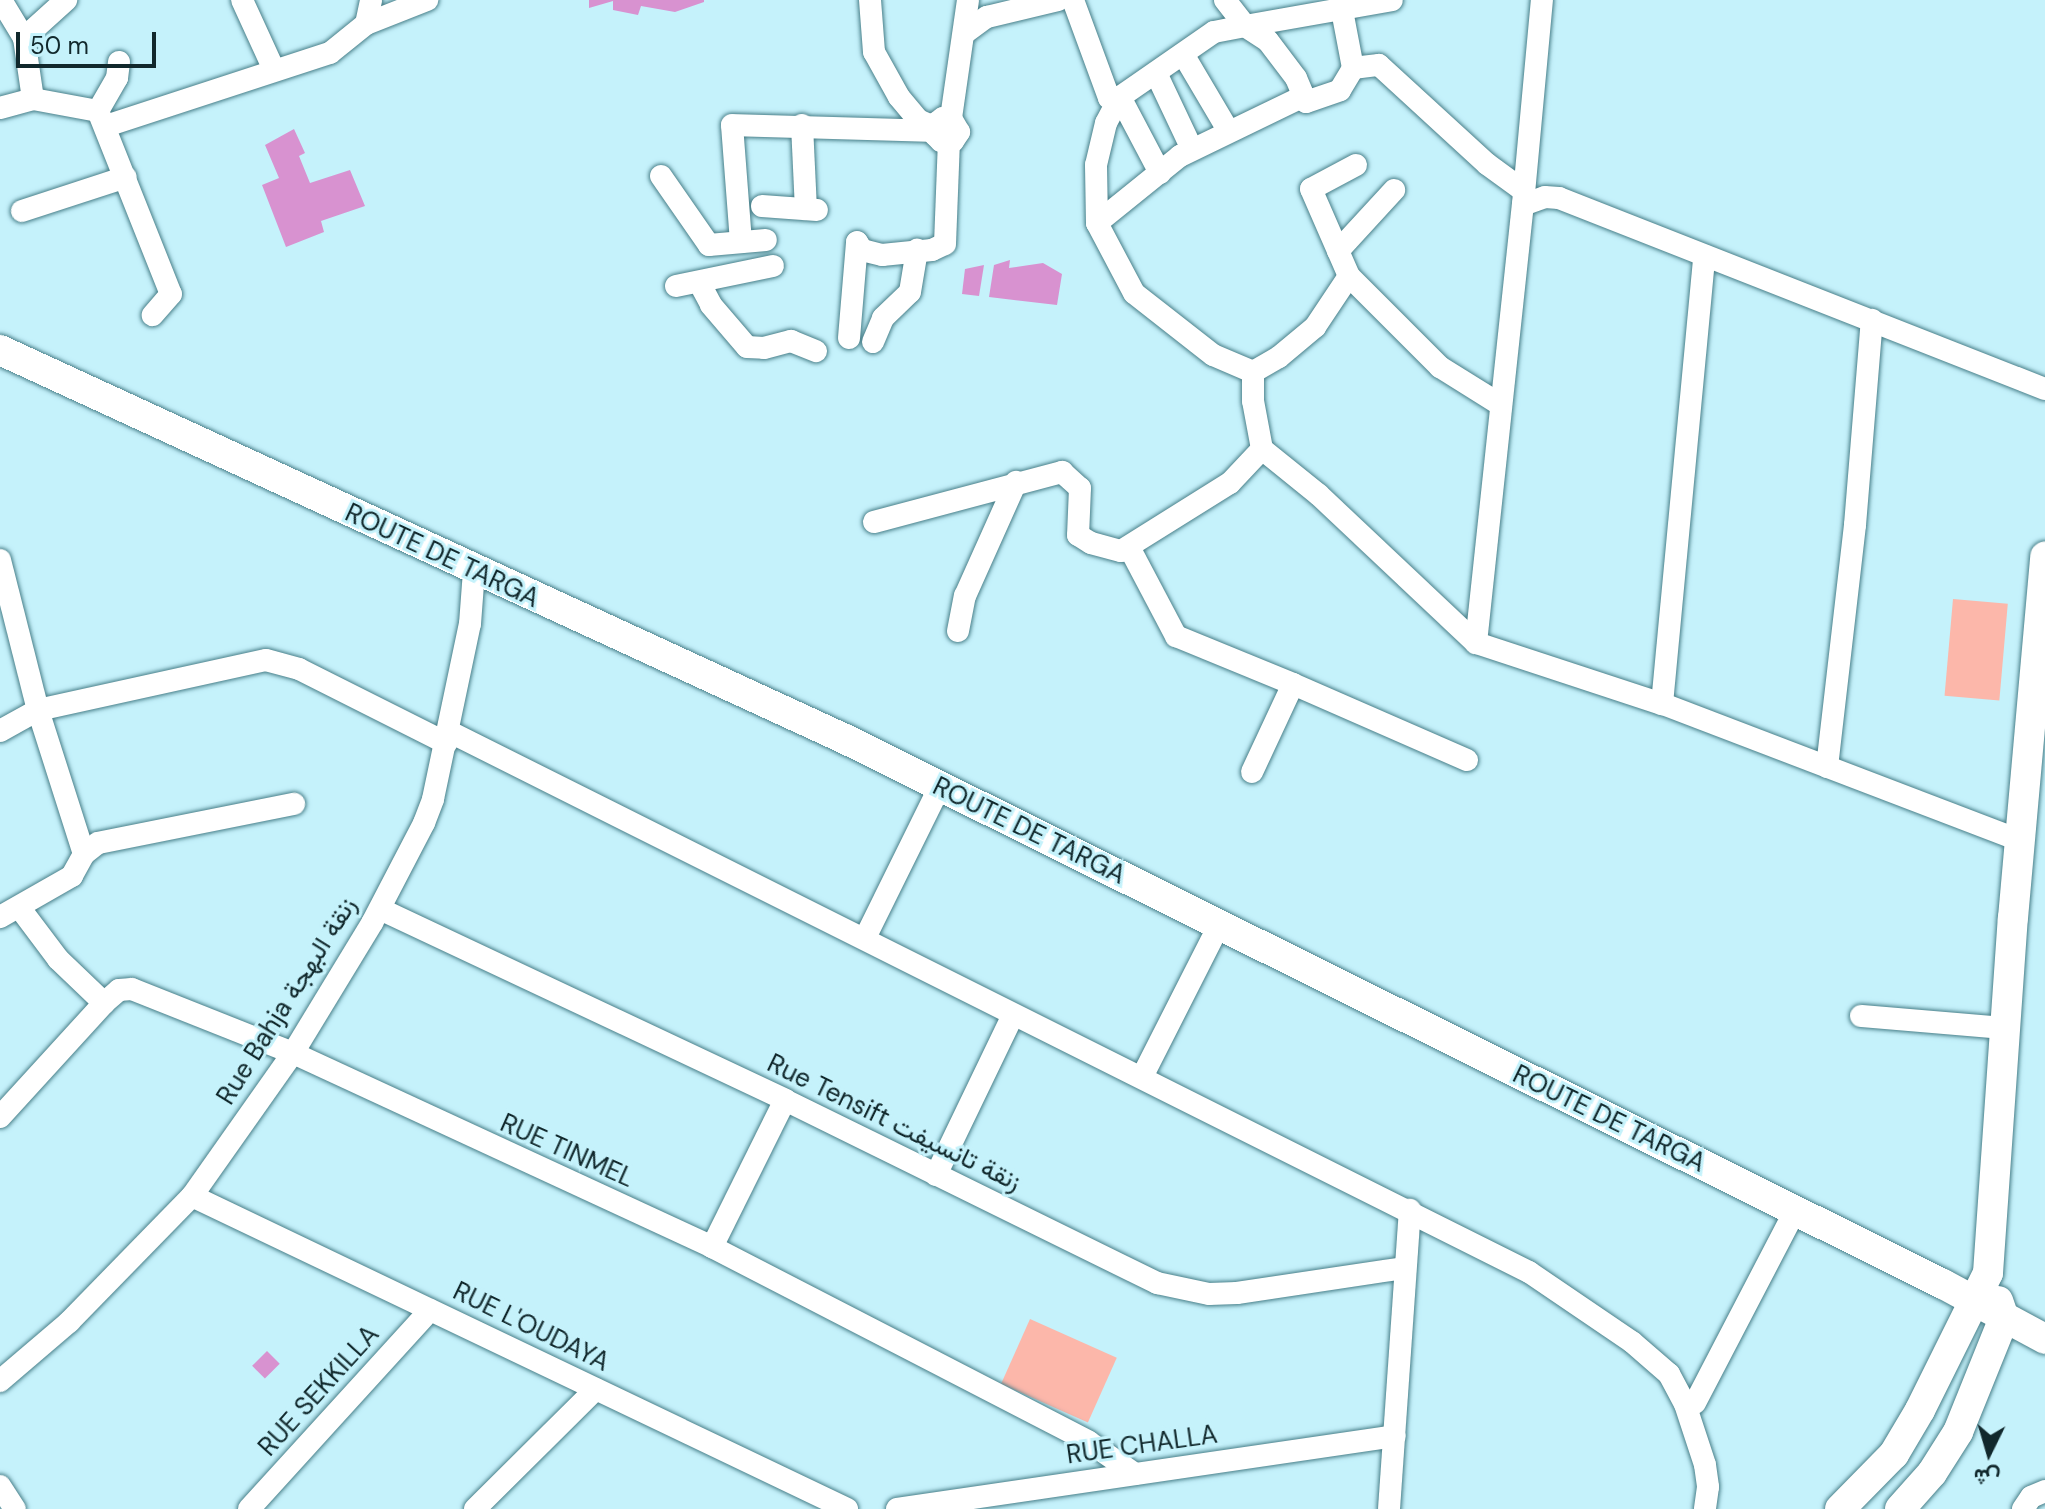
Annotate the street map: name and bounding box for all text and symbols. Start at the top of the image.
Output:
scale bar [20,16,160,66]
text: 50 m [30,30,89,61]
street label: ROUTE DE TARGA [340,497,544,615]
street label: ROUTE DE TARGA [928,771,1130,891]
street label: Rue Bahja زنقة البهجة [211,892,363,1110]
street label: Rue Tensift زنقة تانسيفت [762,1048,1026,1198]
street label: ROUTE DE TARGA [1508,1059,1710,1179]
street label: RUE TINMEL [495,1108,639,1194]
street label: RUE L'OUDAYA [448,1276,614,1378]
street label: RUE SEKKILLA [252,1319,386,1463]
north arrow [1949,1413,2029,1493]
street label: RUE CHALLA [1064,1419,1220,1471]
text: ش [1972,1462,2001,1493]

